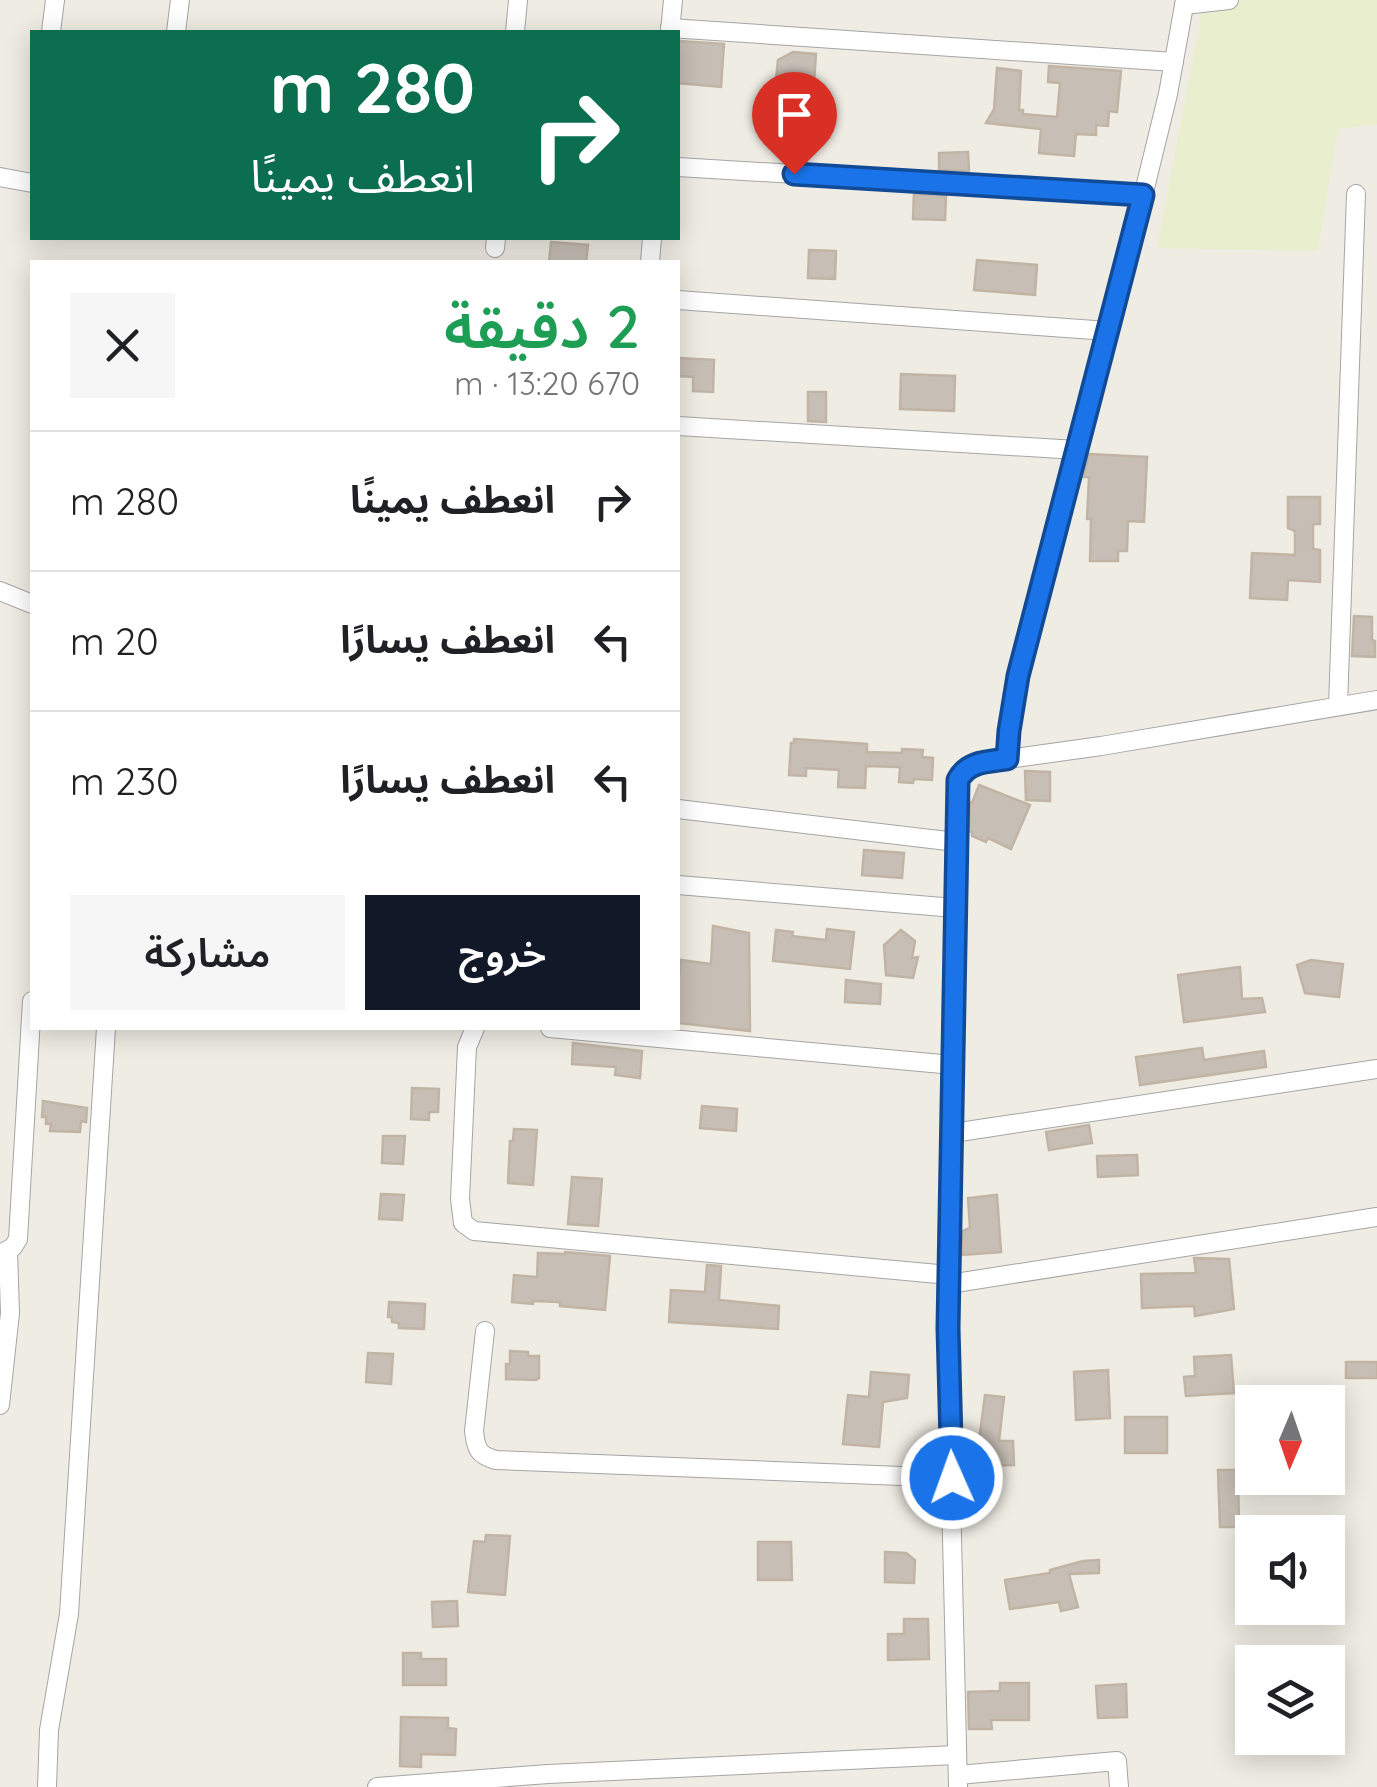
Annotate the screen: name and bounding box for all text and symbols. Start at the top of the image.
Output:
text: 280 m [270,43,475,131]
icon: right [510,70,640,200]
pin [752,72,837,175]
icon: arrive [767,87,822,142]
text: انعطف يمينًا [250,147,475,203]
text: 2 دقيقة [444,288,640,363]
button: close [70,293,175,398]
text: 670 m · 13:20 [454,363,640,403]
icon: right [585,474,640,529]
text: انعطف يمينًا [350,475,555,523]
text: 280 m [70,477,179,525]
icon: left [585,614,640,669]
text: انعطف يسارًا [340,615,555,663]
text: 20 m [70,617,159,665]
icon: left [585,754,640,809]
text: انعطف يسارًا [340,755,555,803]
text: 230 m [70,757,179,805]
button: مشاركة [70,895,345,1010]
button: خروج [365,895,640,1010]
north arrow [1235,1385,1345,1495]
map controls [1235,1385,1345,1755]
position arrow [900,1426,1004,1530]
button: sound [1235,1515,1345,1625]
button: layers [1235,1645,1345,1755]

